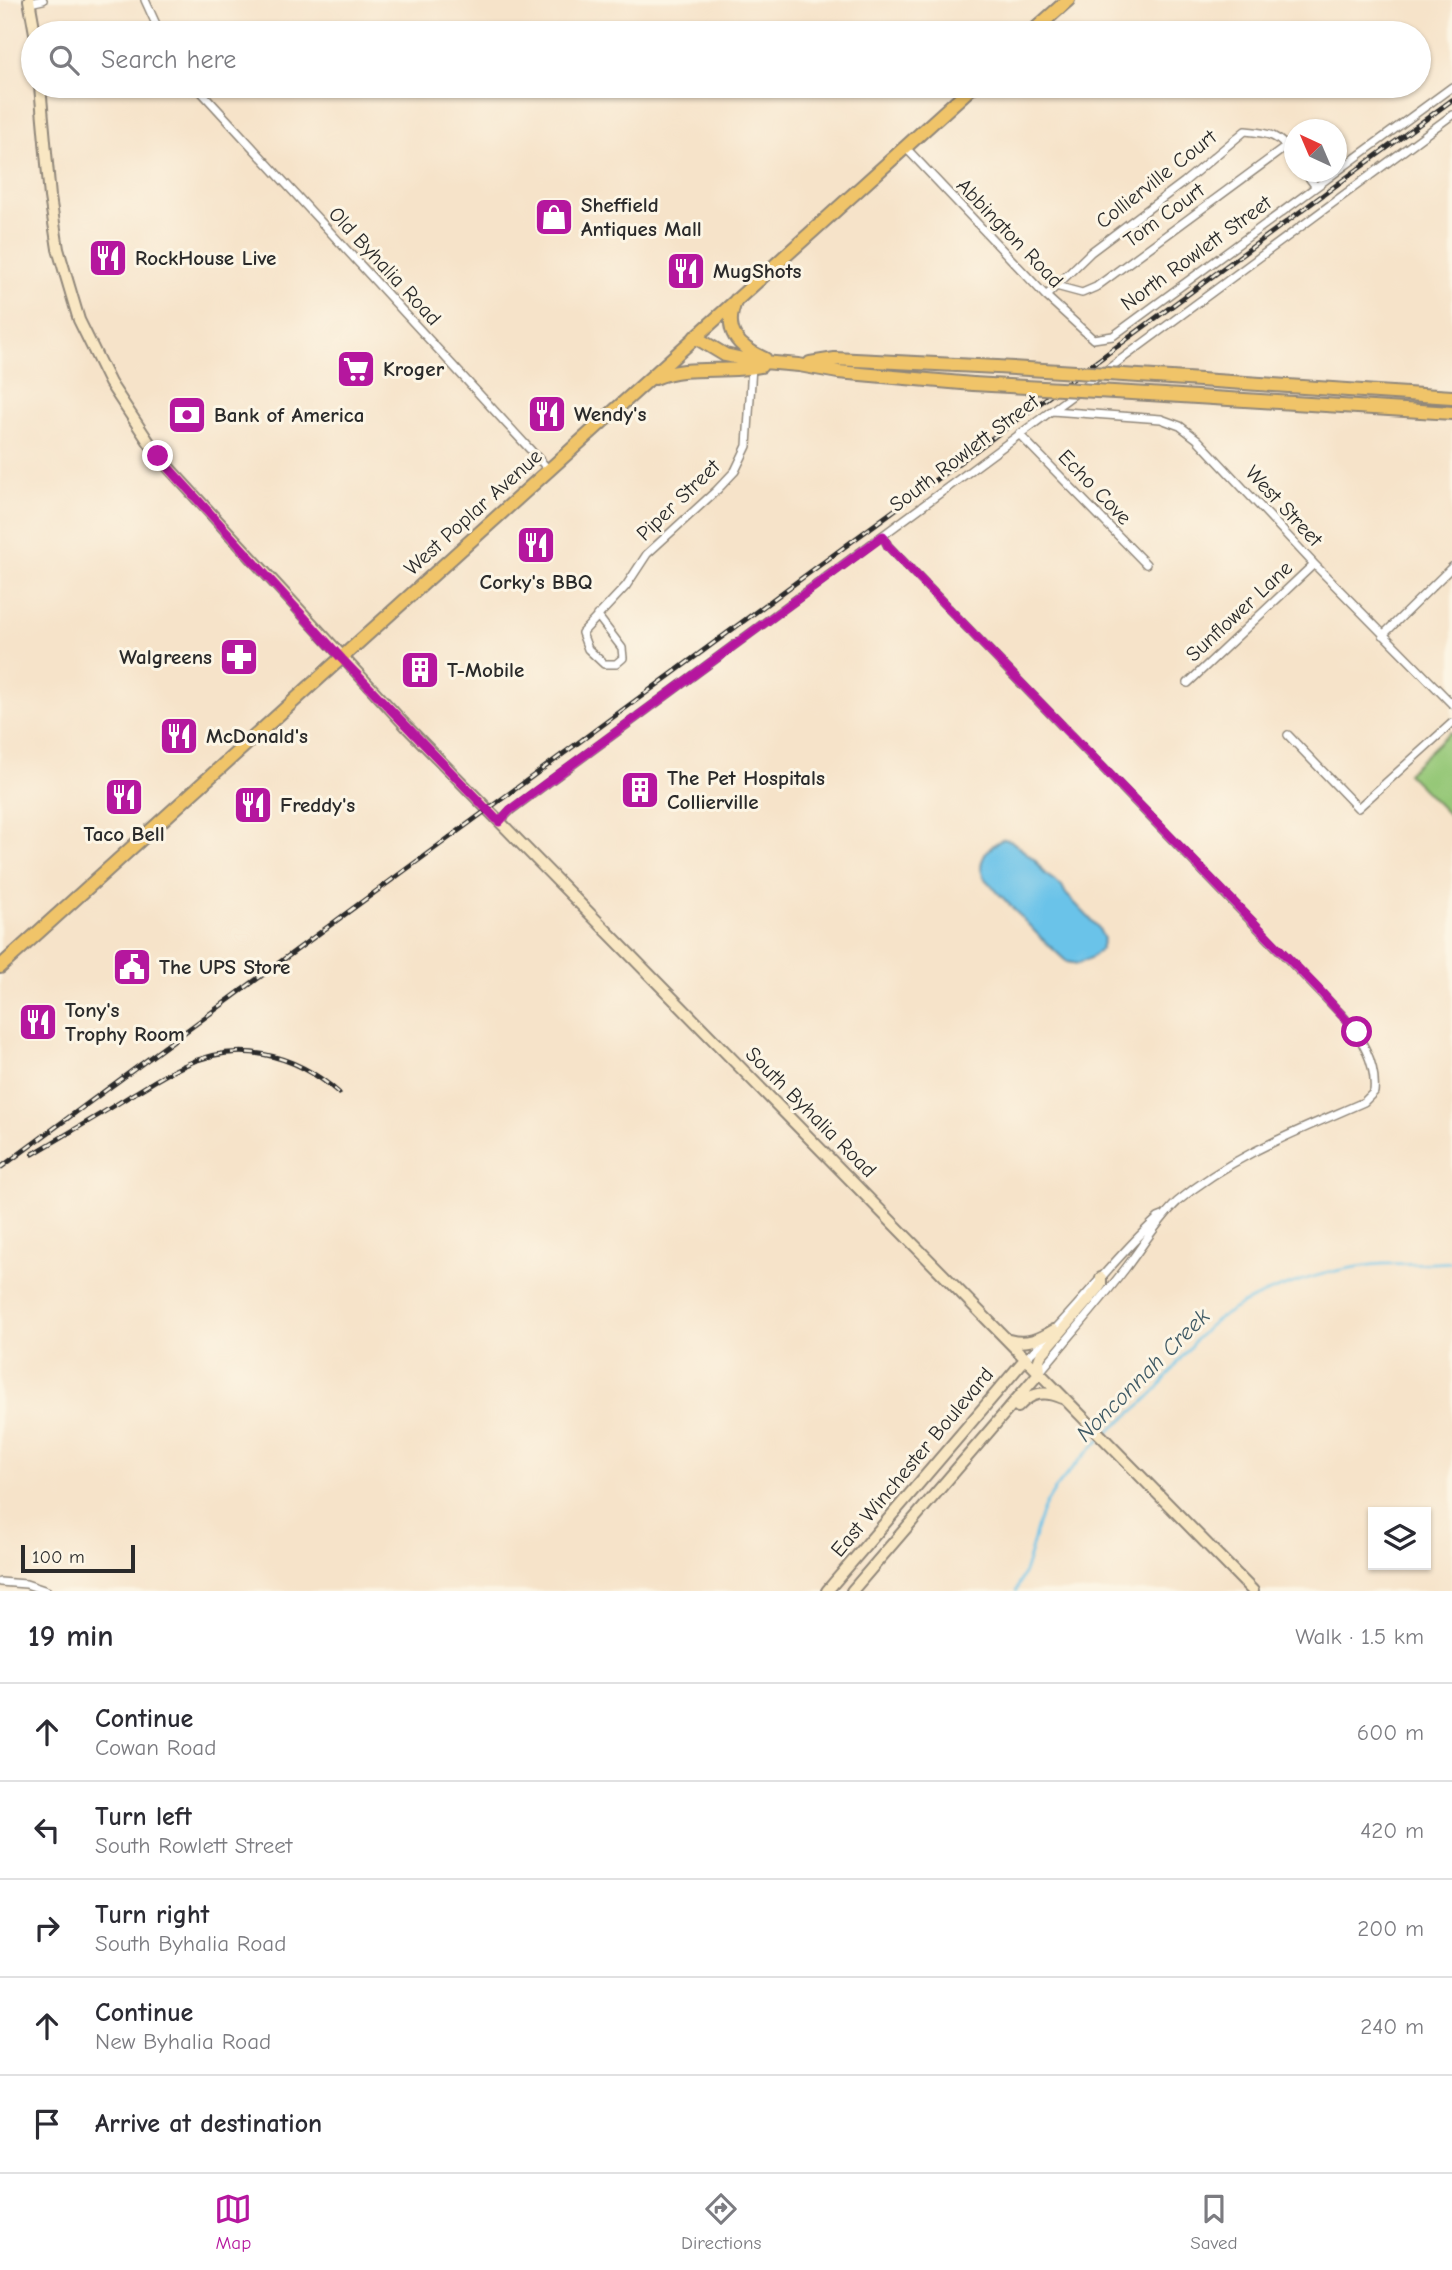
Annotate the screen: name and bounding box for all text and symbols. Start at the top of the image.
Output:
search box [21,21,1431,98]
icon: search [45,41,83,79]
text: Search here [101,45,236,75]
north arrow [1284,119,1347,182]
street label: Collierville Court [1091,124,1222,233]
street label: Abbington Road [952,173,1068,293]
street label: Tom Court [1119,177,1210,252]
street label: North Rowlett Street [1116,190,1277,316]
place label: Sheffield Antiques Mall [581,193,702,241]
shop icon: Sheffield Antiques Mall [533,196,575,238]
street label: Old Byhalia Road [324,202,446,330]
restaurant icon: RockHouse Live [87,237,129,279]
place label: RockHouse Live [135,246,276,270]
restaurant icon: MugShots [665,250,707,292]
place label: MugShots [713,259,802,283]
supermarket icon: Kroger [335,348,377,390]
place label: Kroger [383,357,445,381]
street label: South Rowlett Street [885,389,1044,517]
restaurant icon: Wendy's [526,393,568,435]
bank icon: Bank of America [166,394,208,436]
place label: Wendy's [574,402,646,426]
place label: Bank of America [214,403,364,427]
route end [142,440,173,471]
street label: West Poplar Avenue [399,444,547,580]
street label: Echo Cove [1053,445,1137,529]
street label: Piper Street [631,454,725,545]
street label: West Street [1241,461,1328,552]
restaurant icon: Corky's BBQ [515,524,557,566]
street label: Sunflower Lane [1181,556,1297,666]
place label: Corky's BBQ [480,570,592,594]
pharmacy icon: Walgreens [218,636,260,678]
place label: Walgreens [119,645,212,669]
building icon: T-Mobile [399,649,441,691]
place label: T-Mobile [447,658,524,682]
restaurant icon: McDonald's [158,715,200,757]
place label: McDonald's [206,724,308,748]
place label: The Pet Hospitals Collierville [667,766,825,814]
building icon: The Pet Hospitals Collierville [619,769,661,811]
restaurant icon: Taco Bell [103,776,145,818]
restaurant icon: Freddy's [232,784,274,826]
place label: Freddy's [280,793,355,817]
place label: Taco Bell [83,822,165,846]
public building icon: The UPS Store [111,946,153,988]
place label: The UPS Store [159,955,290,979]
place label: Tony's Trophy Room [65,998,185,1046]
restaurant icon: Tony's Trophy Room [17,1001,59,1043]
route start [1341,1016,1372,1047]
street label: South Byhalia Road [741,1042,881,1182]
water label: Nonconnah Creek [1071,1302,1216,1447]
street label: East Winchester Boulevard [826,1362,998,1562]
map controls [1368,1507,1431,1570]
button: layers [1368,1507,1431,1570]
scale bar [21,1542,135,1574]
text: 100 m [32,1546,85,1568]
text: 19 min [28,1619,114,1654]
text: Walk · 1.5 km [1295,1623,1424,1650]
text: Continue [95,1704,193,1734]
icon: ahead [28,1713,66,1751]
text: 600 m [1357,1719,1424,1746]
text: Cowan Road [95,1734,216,1761]
text: Turn left [95,1802,192,1832]
icon: left [28,1811,66,1849]
text: 420 m [1360,1817,1424,1844]
text: South Rowlett Street [95,1832,292,1859]
text: Turn right [95,1900,209,1930]
icon: right [28,1909,66,1947]
text: 200 m [1357,1915,1424,1942]
text: South Byhalia Road [95,1930,286,1957]
text: Continue [95,1998,193,2028]
icon: ahead [28,2007,66,2045]
text: 240 m [1360,2013,1424,2040]
text: New Byhalia Road [95,2028,271,2055]
icon: arrive [28,2105,66,2143]
text: Arrive at destination [95,2109,322,2139]
tab: Map [214,2190,252,2254]
tab: Directions [681,2190,761,2254]
tab: Saved [1190,2190,1238,2254]

